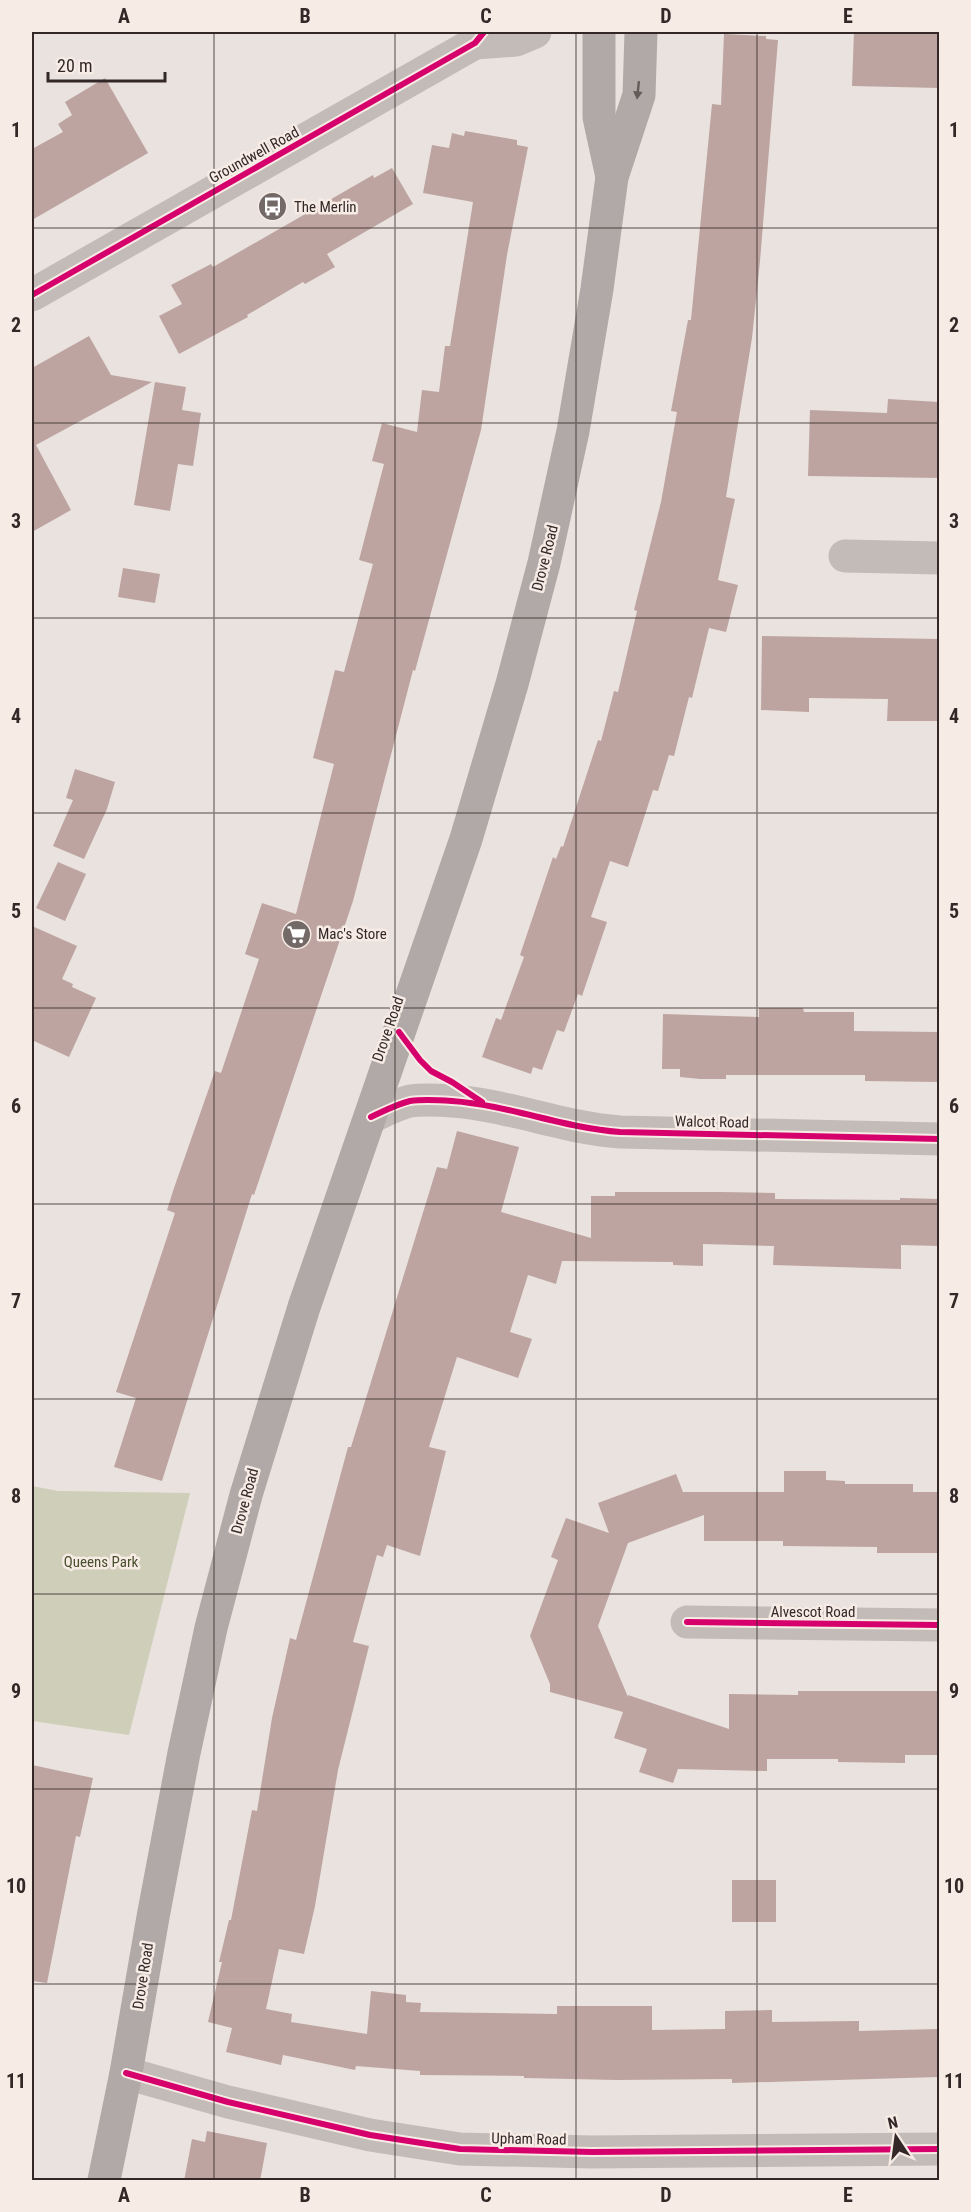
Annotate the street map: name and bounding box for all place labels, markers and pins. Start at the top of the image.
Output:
bus stop icon: The Merlin [257,191,289,223]
place label: The Merlin [294,198,357,216]
supermarket icon: Mac's Store [281,918,313,950]
place label: Mac's Store [318,925,387,943]

